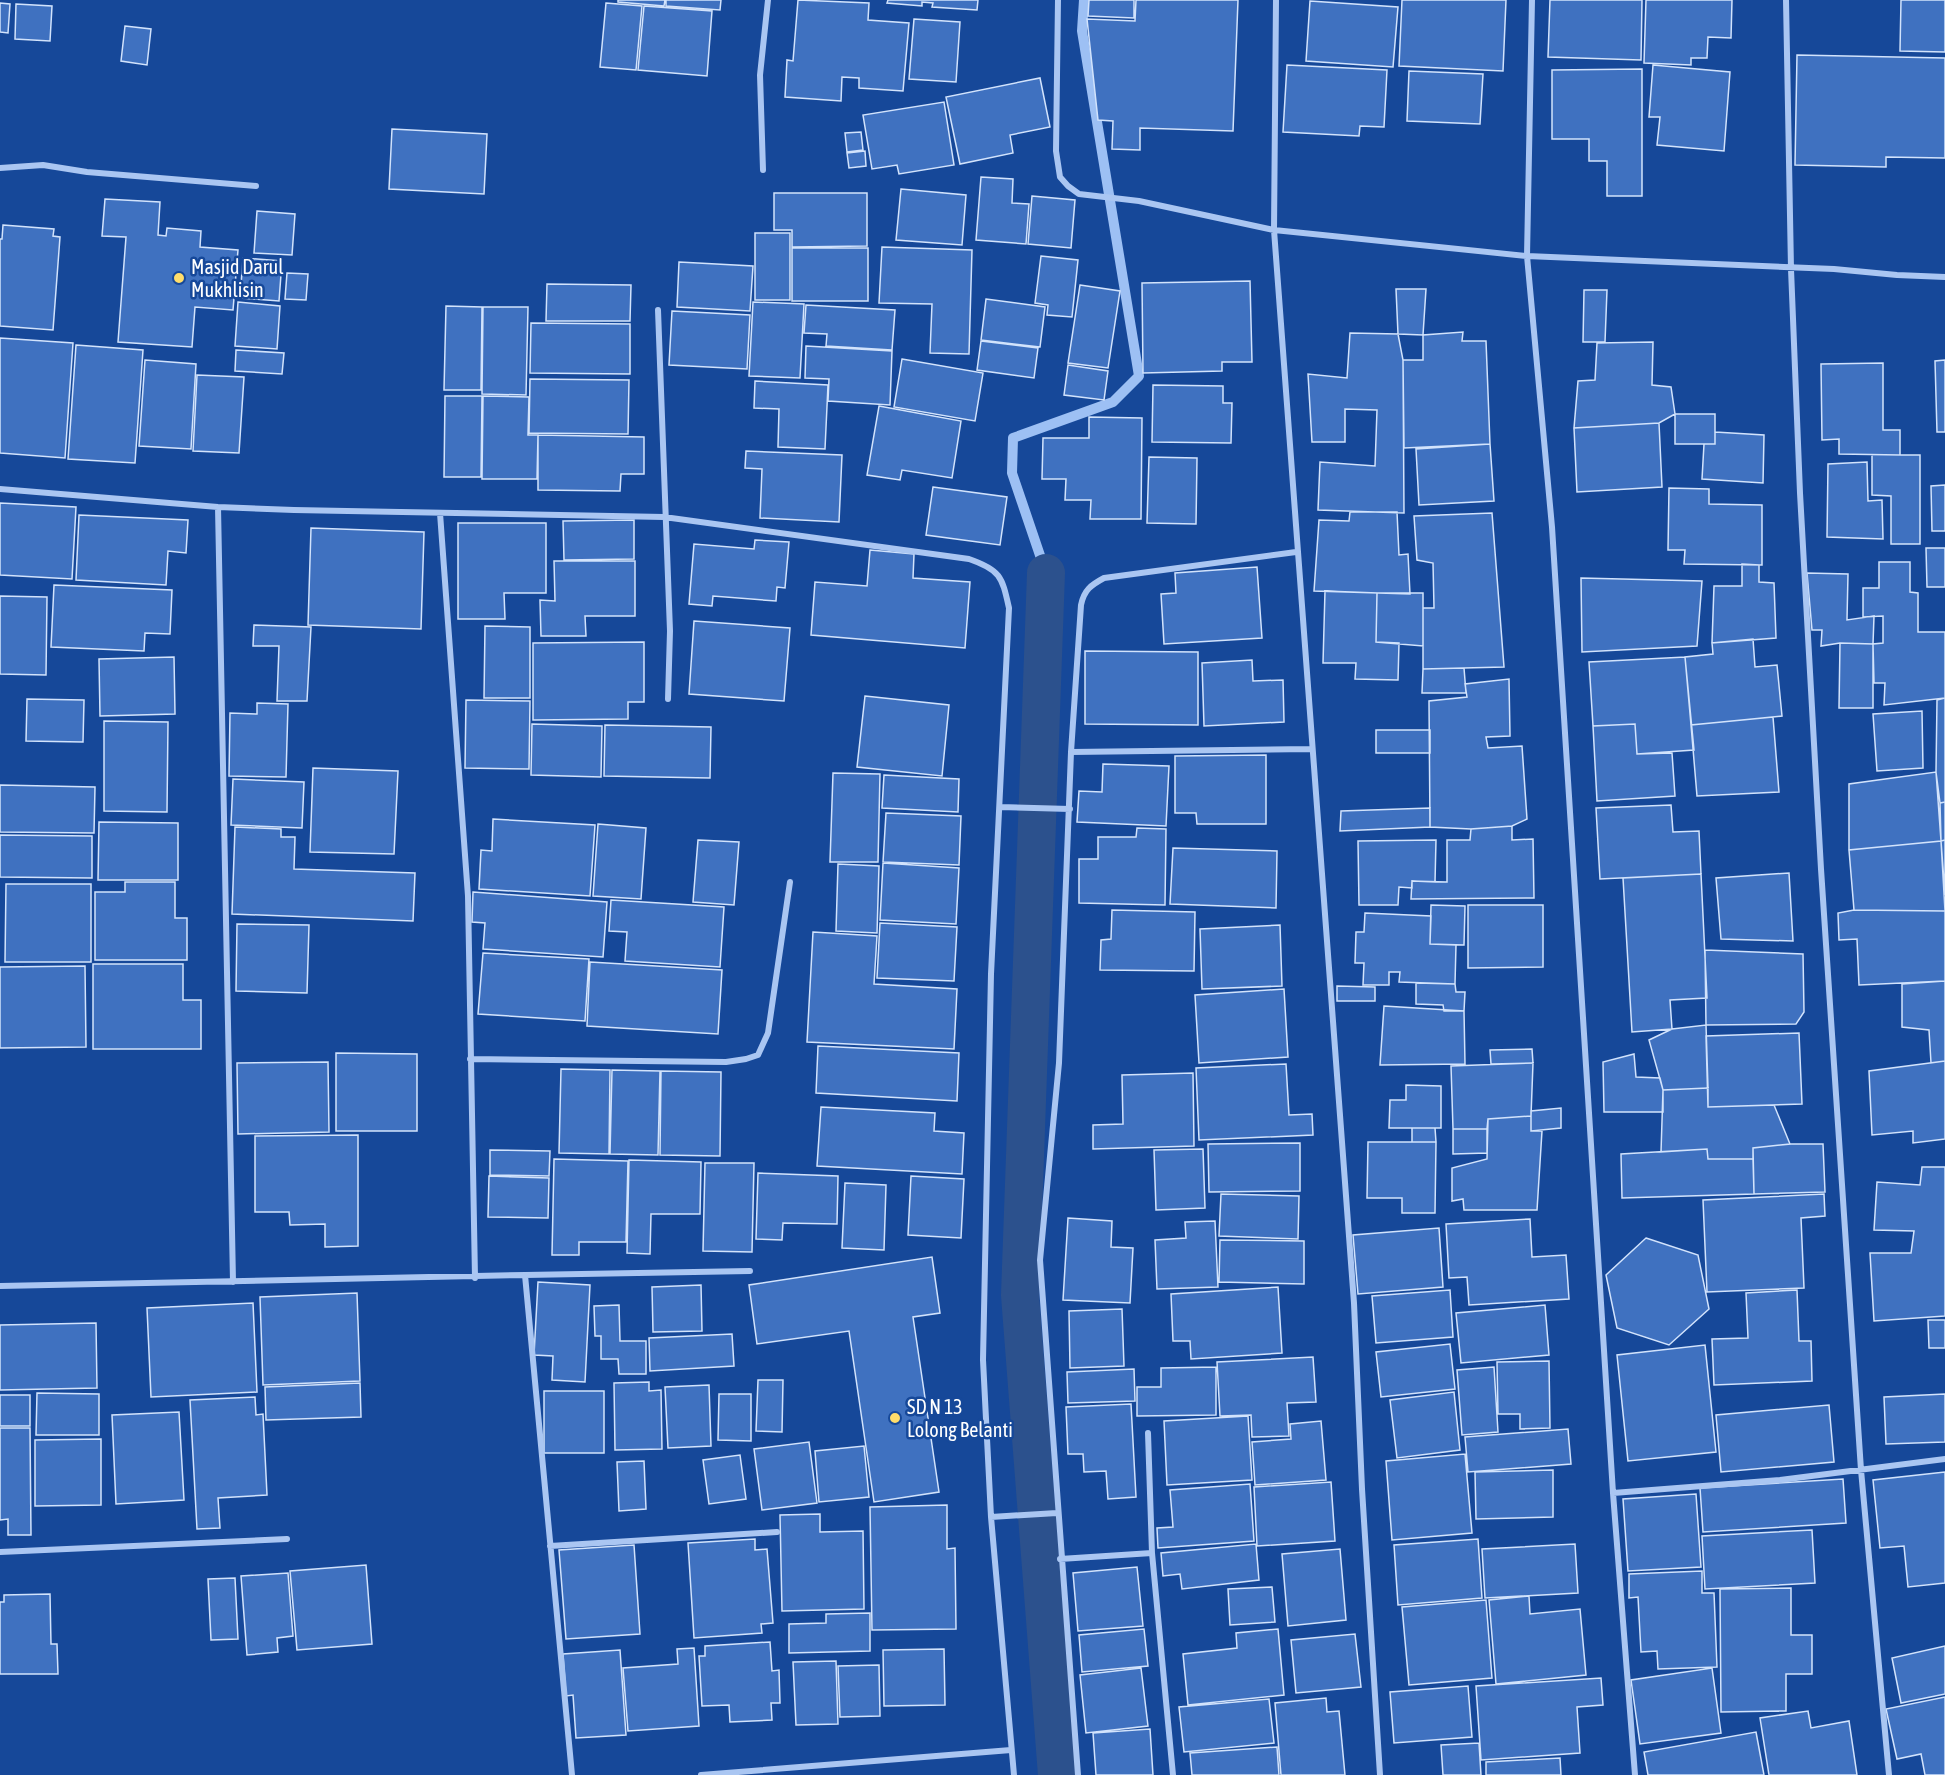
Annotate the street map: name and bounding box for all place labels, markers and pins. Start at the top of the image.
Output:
place label: Masjid Darul Mukhlisin [191,255,284,301]
marker: Masjid Darul Mukhlisin [172,271,186,285]
place label: SD N 13 Lolong Belanti [907,1395,1013,1441]
marker: SD N 13 Lolong Belanti [888,1411,902,1425]

